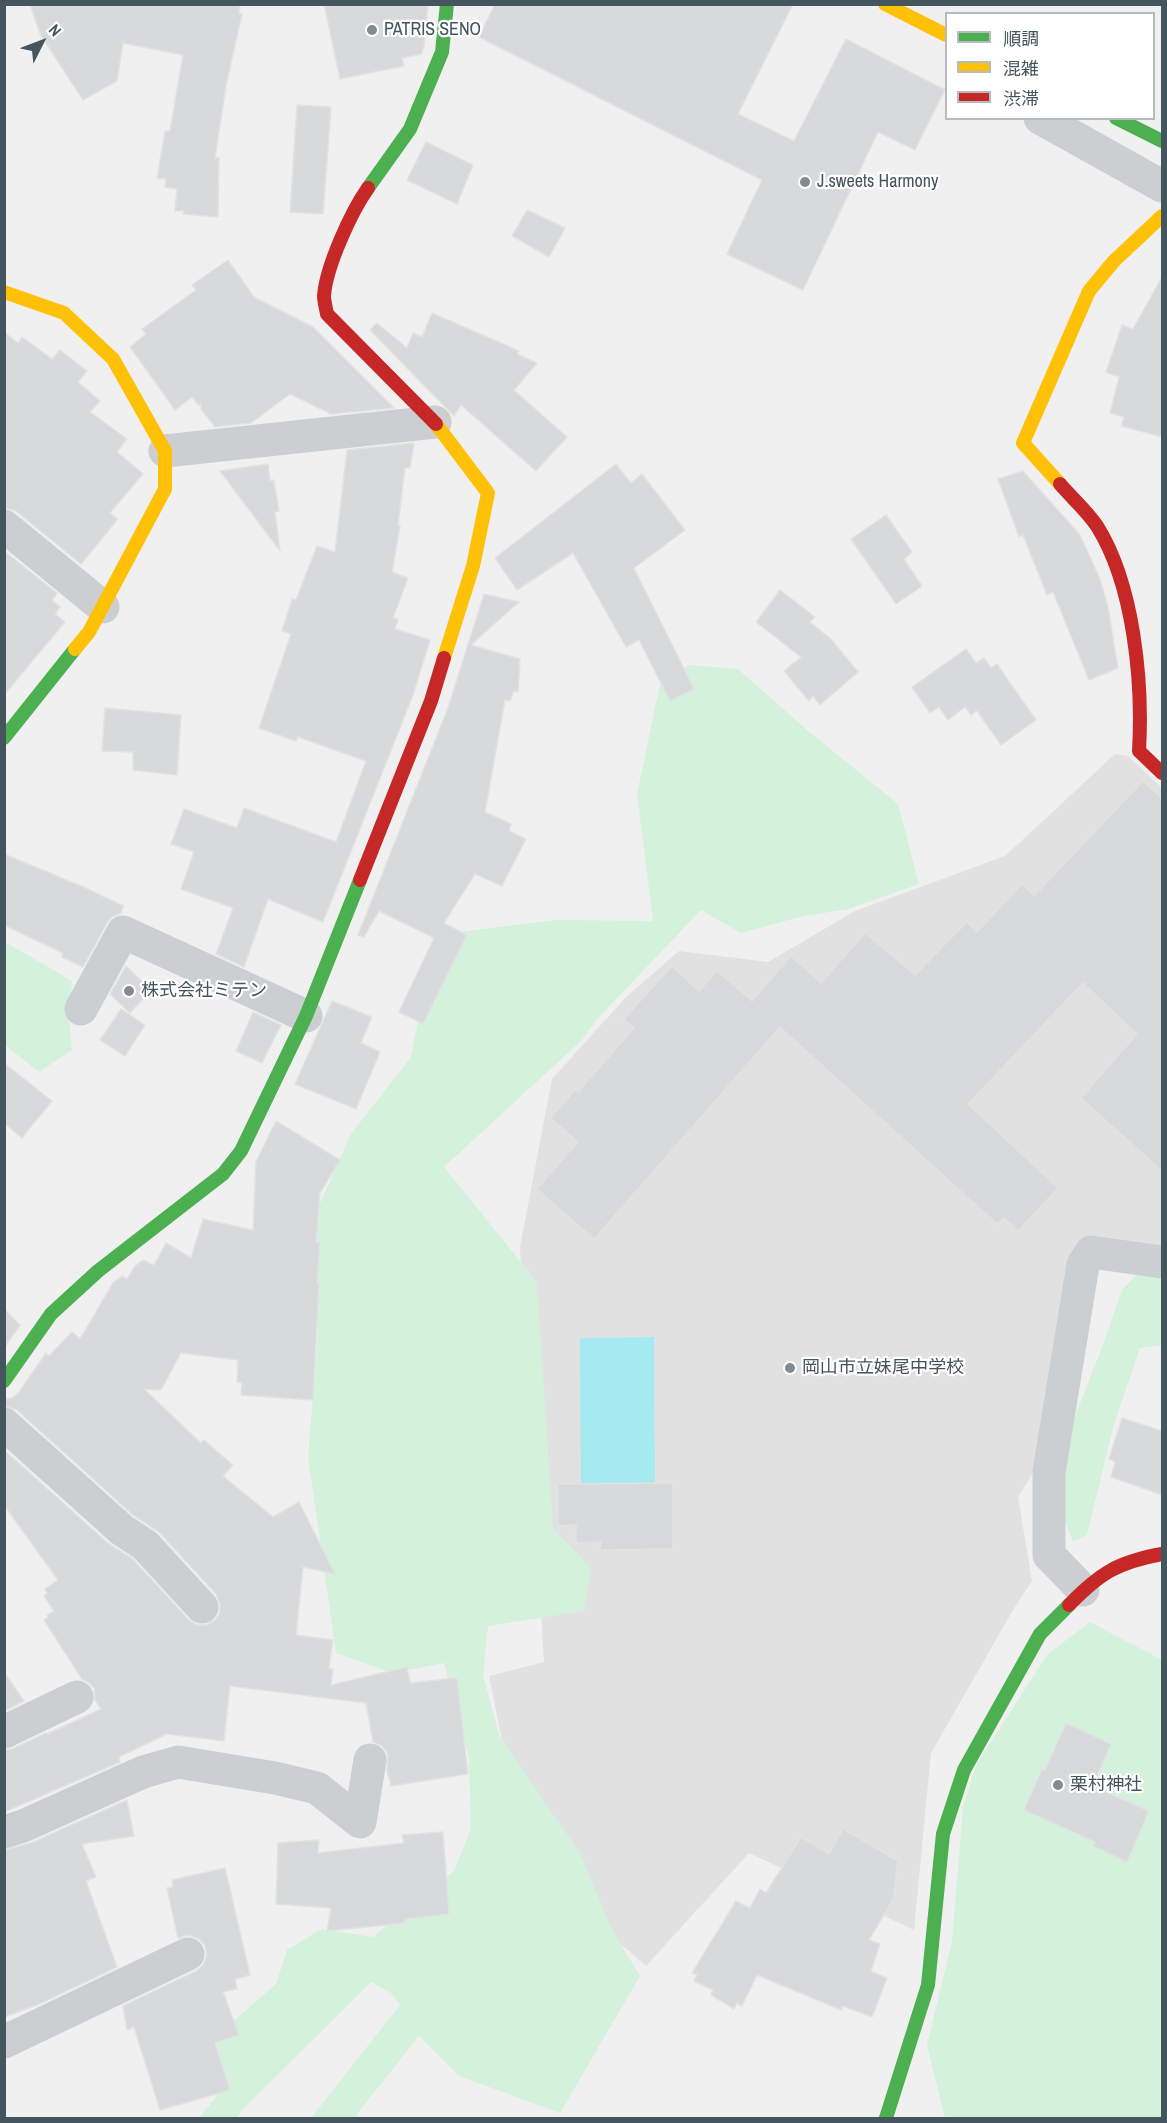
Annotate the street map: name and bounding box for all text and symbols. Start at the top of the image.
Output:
north arrow [12,12,72,72]
legend [945,12,1155,120]
text: N [44,19,67,41]
place label: PATRIS SENO [384,19,481,41]
marker: PATRIS SENO [365,23,379,37]
text: 順調 [1003,26,1039,51]
text: 混雑 [1003,56,1039,81]
text: 渋滞 [1003,86,1039,111]
place label: J.sweets Harmony [817,171,938,193]
marker: J.sweets Harmony [798,175,812,189]
place label: 株式会社ミテン [141,980,267,1002]
marker: 株式会社ミテン [122,984,136,998]
place label: 岡山市立妹尾中学校 [802,1357,964,1379]
marker: 岡山市立妹尾中学校 [783,1361,797,1375]
place label: 栗村神社 [1070,1774,1142,1796]
marker: 栗村神社 [1051,1778,1065,1792]

